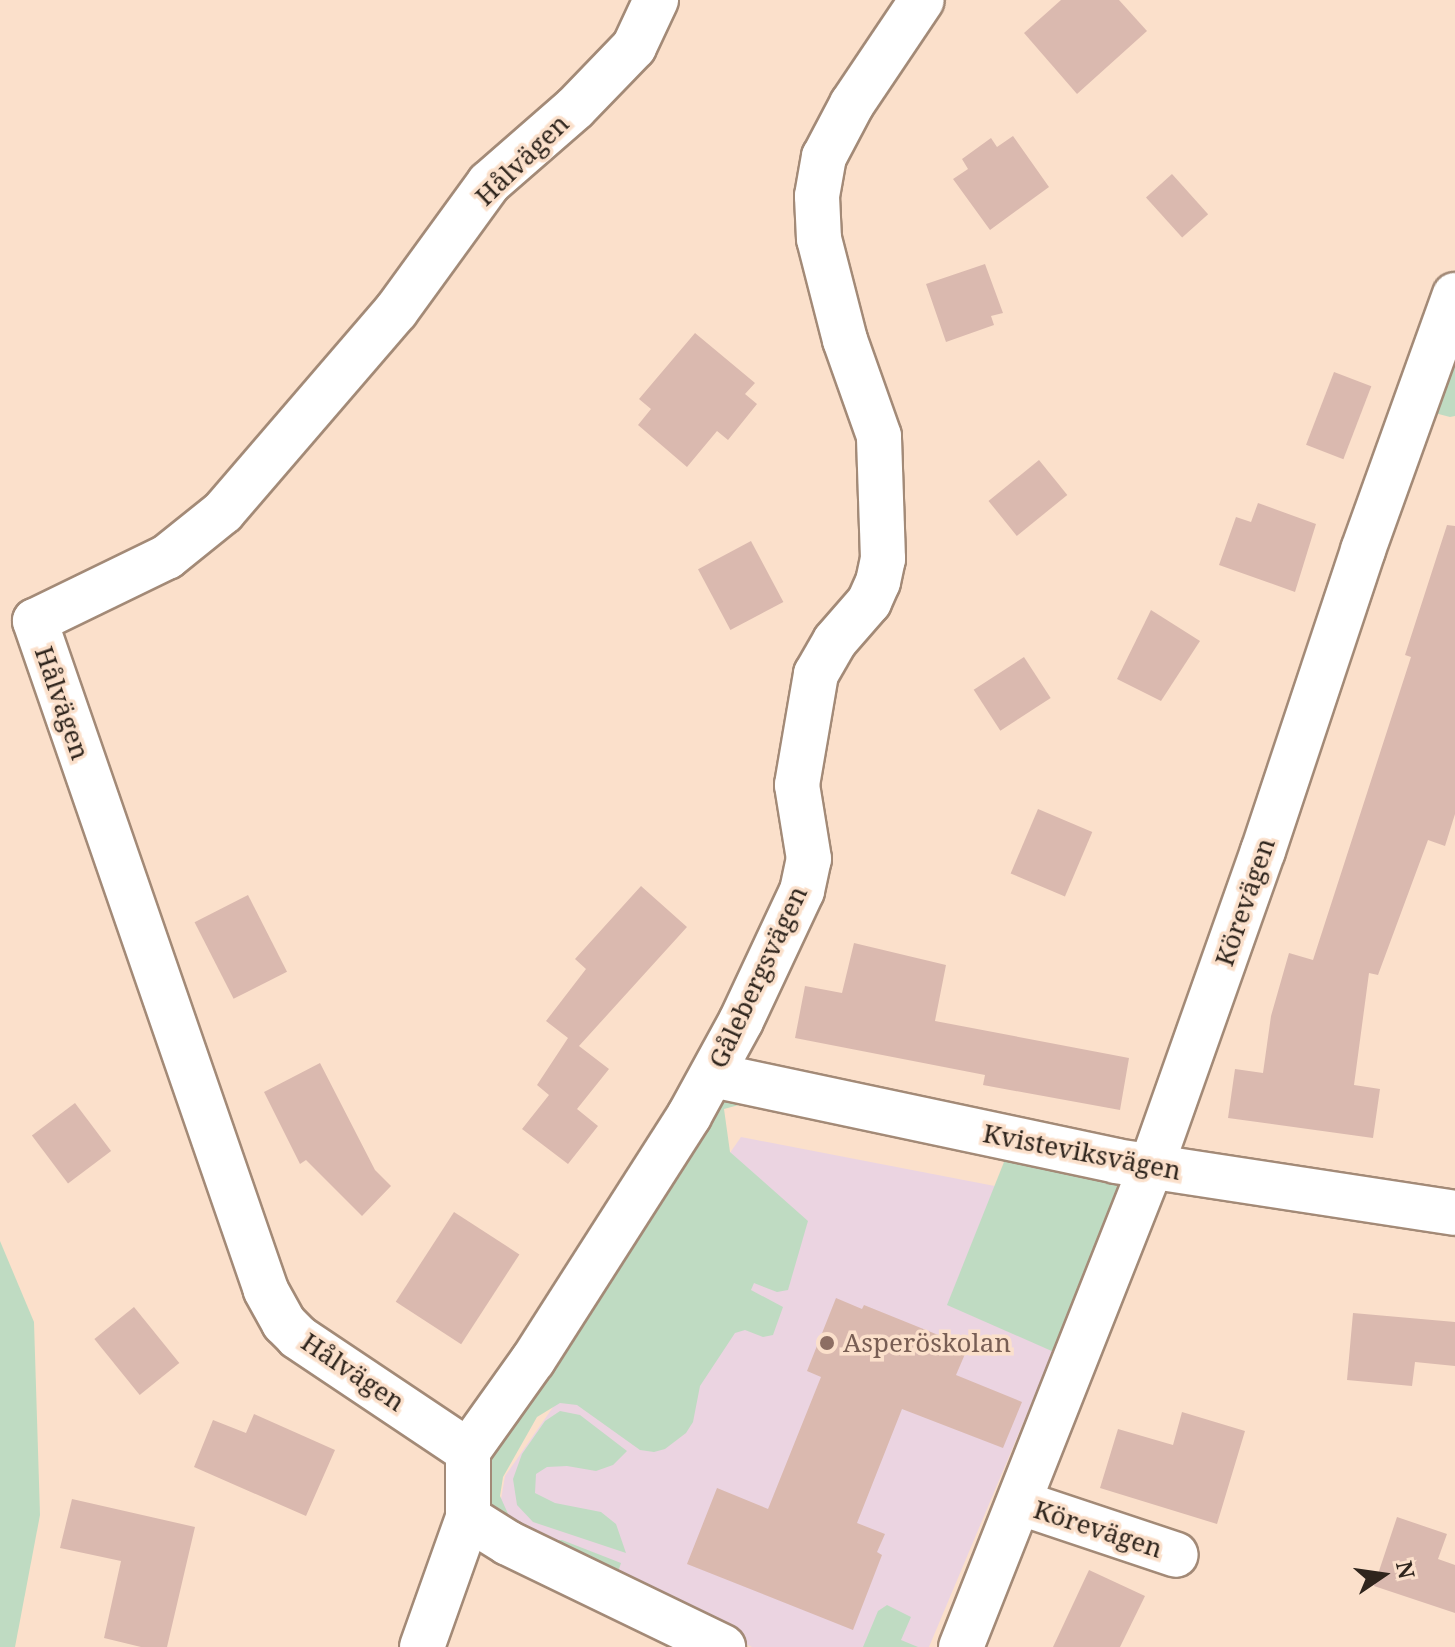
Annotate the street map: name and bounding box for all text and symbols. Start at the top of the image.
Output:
street label: Hålvägen [469,108,575,212]
street label: Hålvägen [28,642,96,764]
street label: Körevägen [1209,834,1281,970]
street label: Gålebergsvägen [702,881,814,1073]
street label: Kvisteviksvägen [980,1118,1184,1186]
street label: Hålvägen [295,1326,411,1418]
place label: Asperöskolan [843,1327,1011,1359]
marker: Asperöskolan [818,1334,836,1352]
street label: Körevägen [1030,1494,1166,1564]
north arrow [1343,1535,1423,1615]
text: N [1390,1558,1423,1581]

